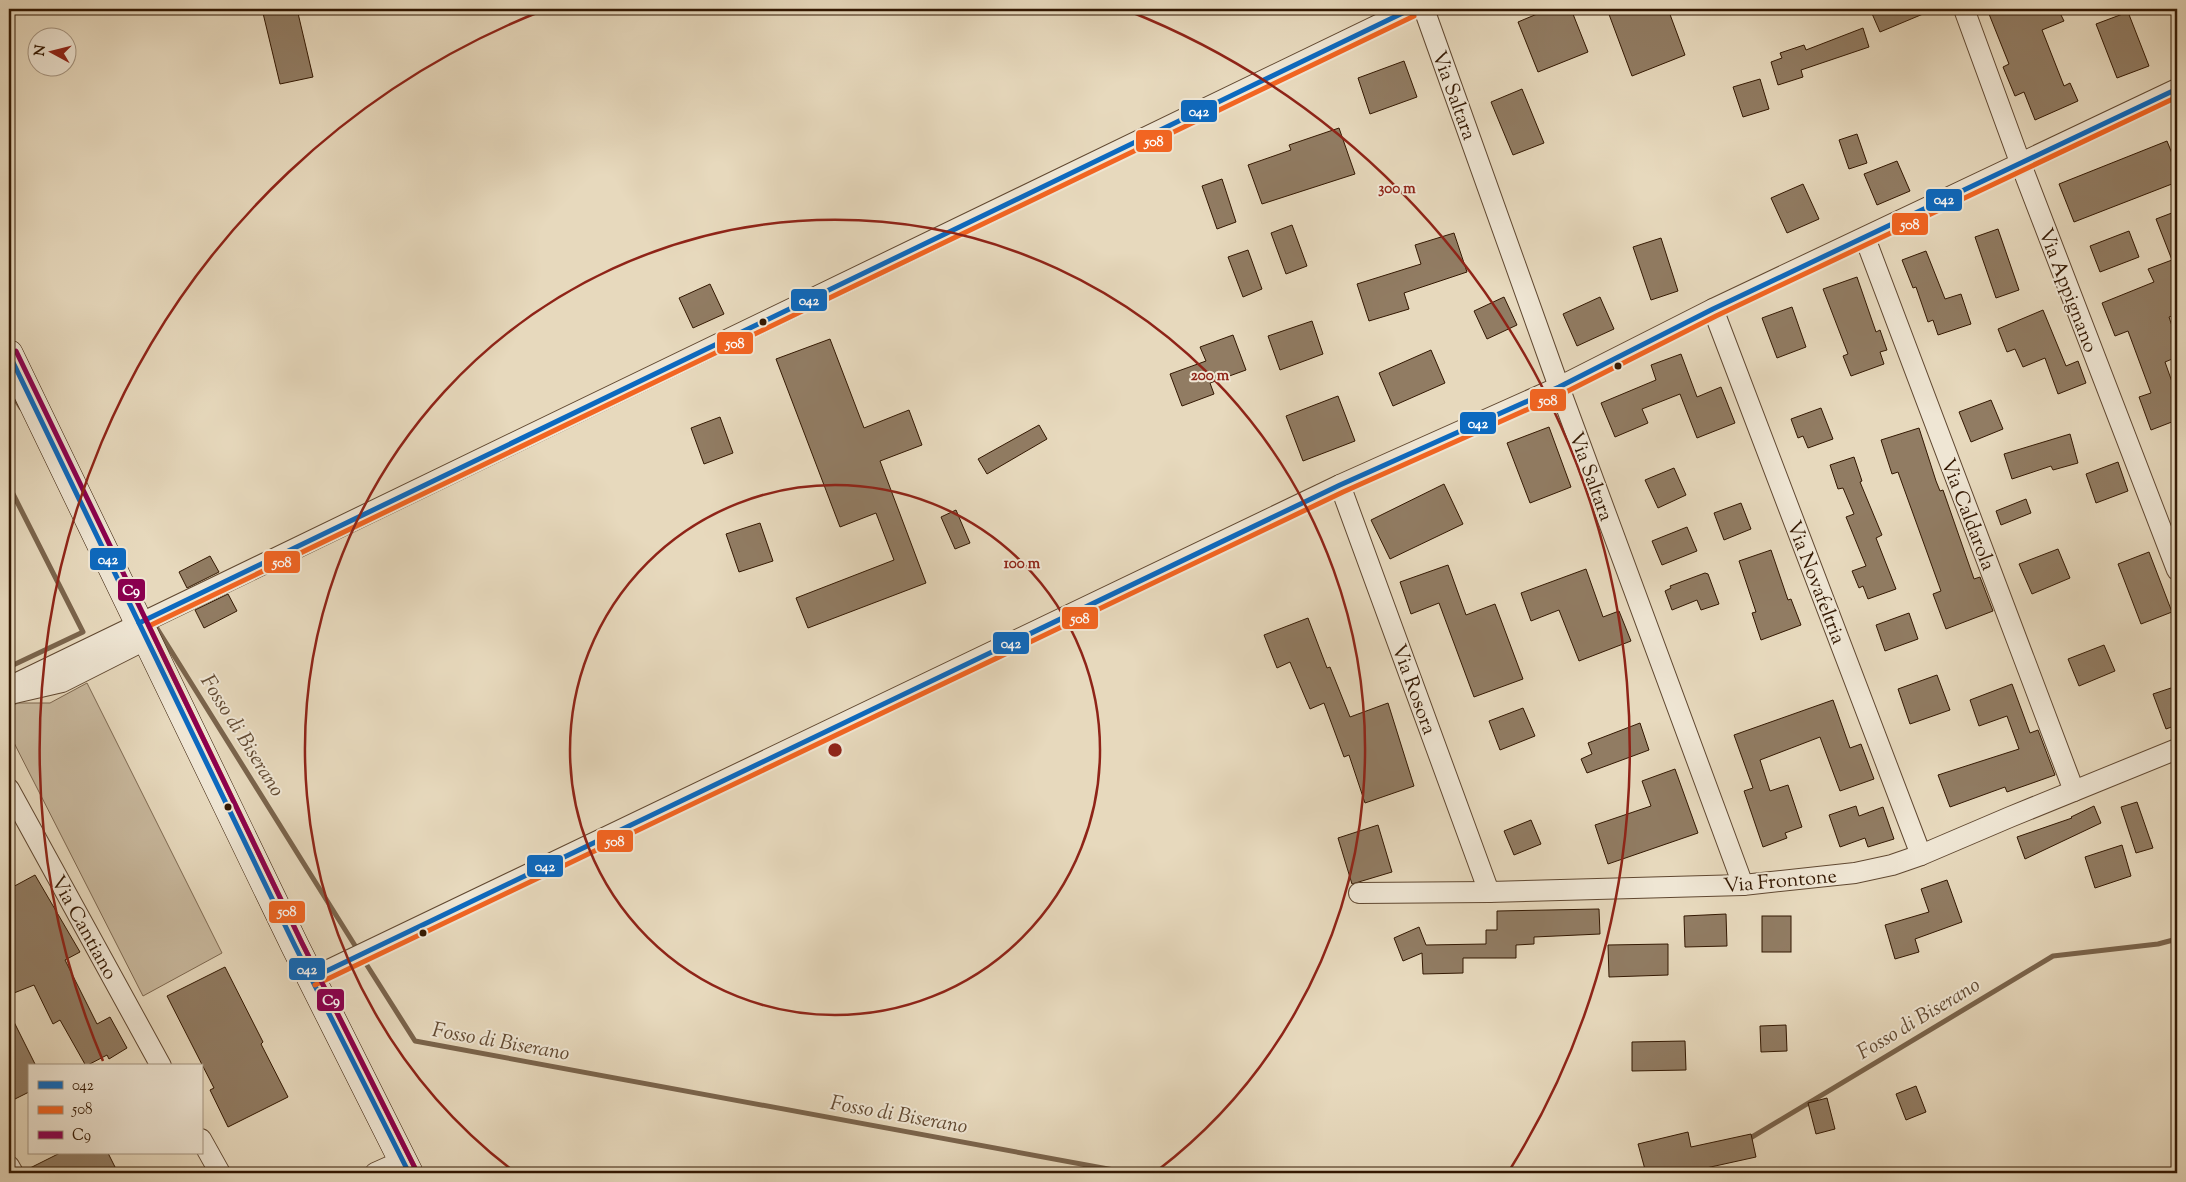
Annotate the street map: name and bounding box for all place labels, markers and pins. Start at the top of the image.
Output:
unlabelled marker [758,317,768,327]
unlabelled marker [1613,361,1623,371]
centre of rings [826,741,844,759]
unlabelled marker [223,802,233,812]
unlabelled marker [418,928,428,938]

